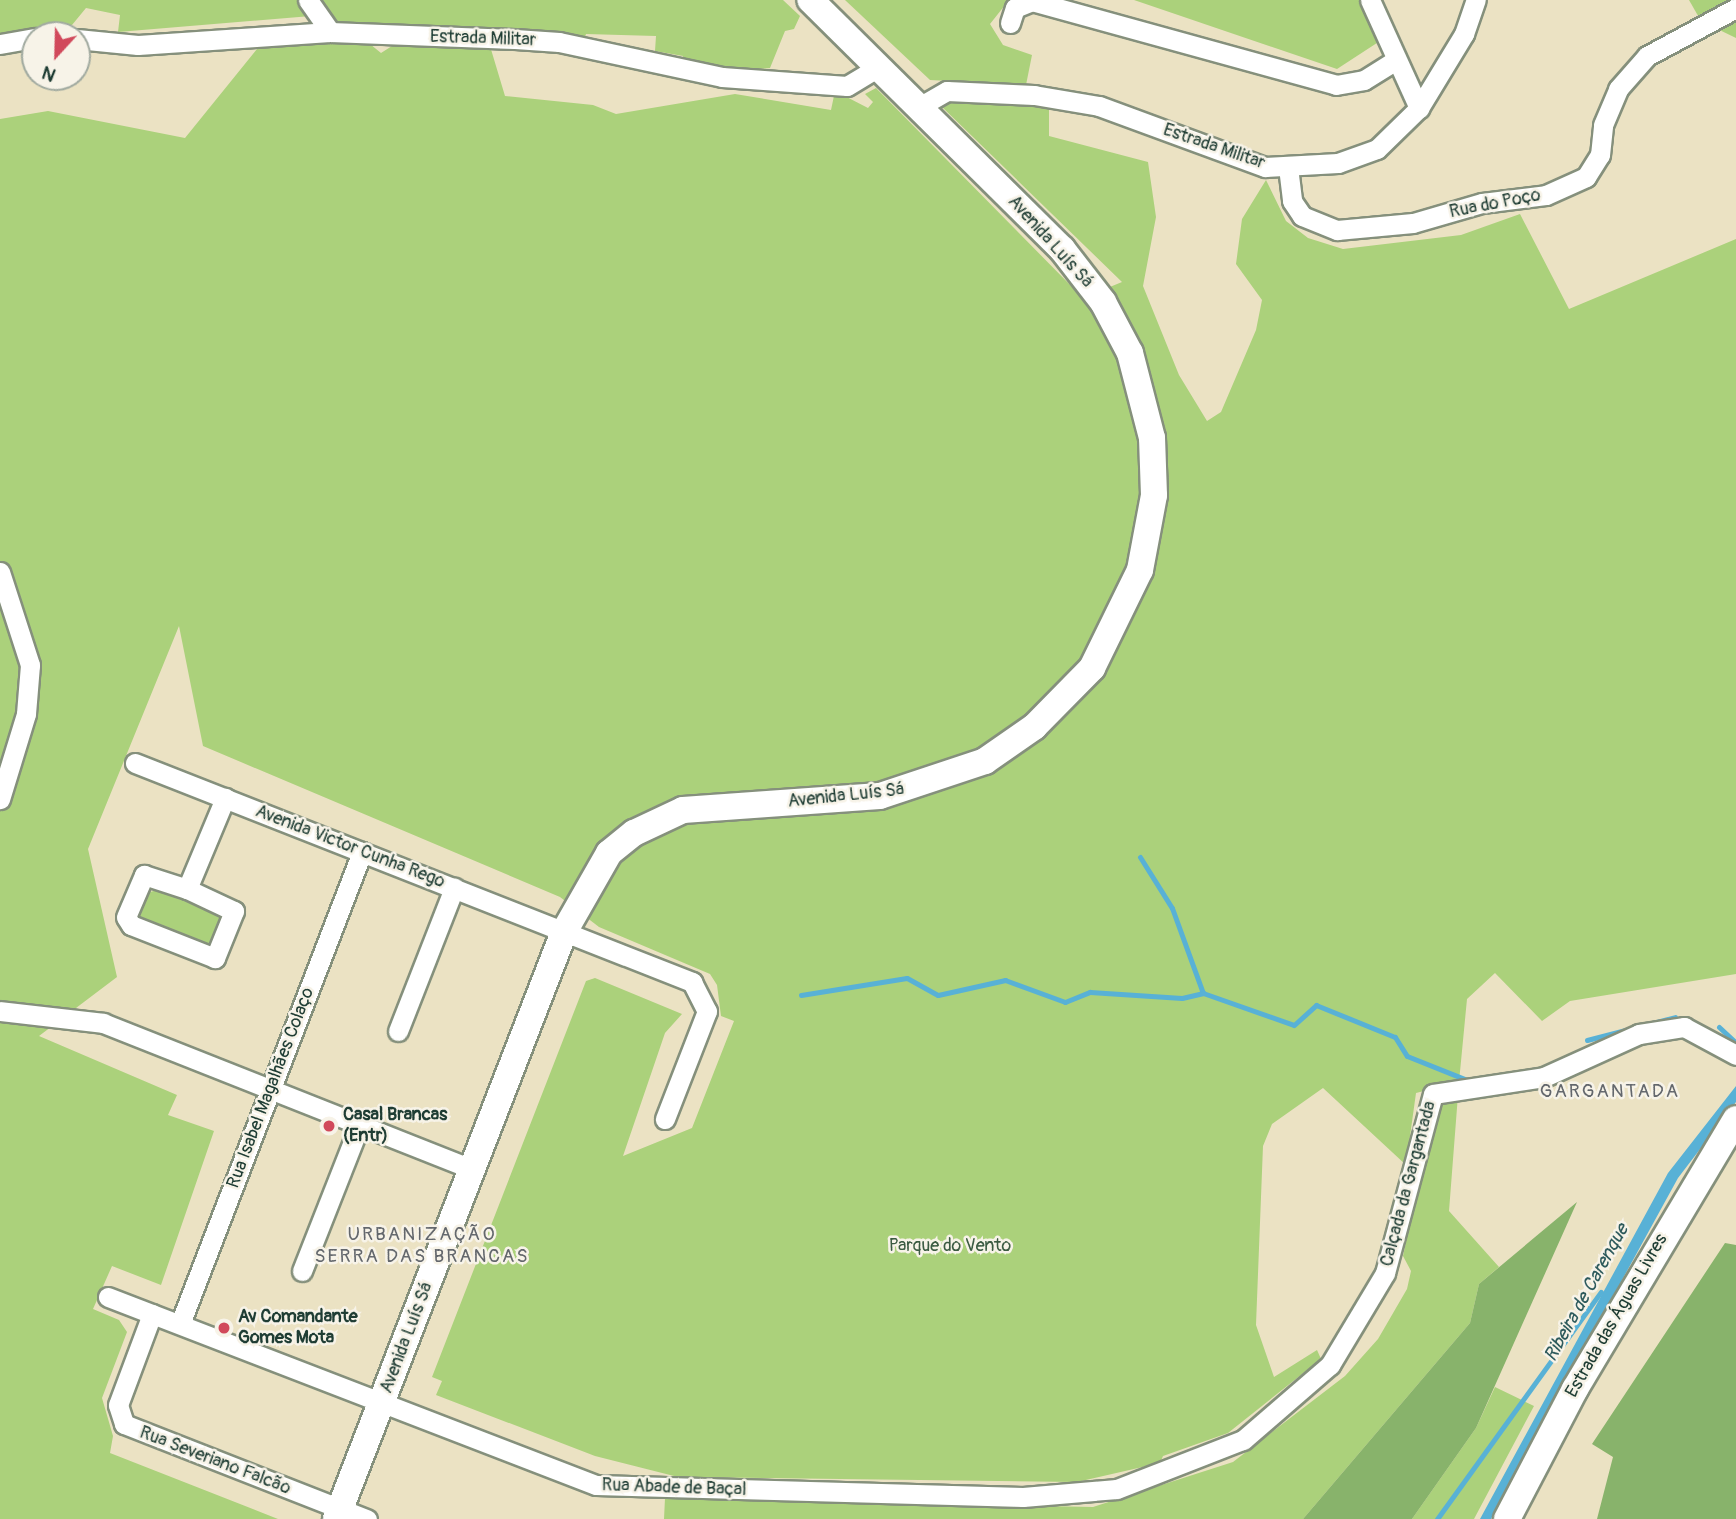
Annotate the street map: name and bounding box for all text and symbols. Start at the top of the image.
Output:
north arrow [21,21,91,91]
street label: Estrada Militar [430,26,536,52]
text: N [38,60,59,87]
street label: Estrada Militar [1160,119,1268,175]
street label: Rua do Poço [1448,185,1542,223]
street label: Avenida Luís Sá [1003,191,1097,293]
street label: Avenida Luís Sá [787,779,905,813]
street label: Avenida Victor Cunha Rego [252,801,448,893]
street label: Rua Isabel Magalhães Colaço [223,985,319,1191]
district label: GARGANTADA [1541,1081,1679,1103]
street label: Calçada da Gargantada [1377,1099,1441,1269]
place label: Casal Brancas (Entr) [343,1105,447,1148]
marker: Casal Brancas (Entr) [321,1118,337,1134]
water label: Ribeira de Carenque [1540,1220,1634,1366]
district label: URBANIZAÇÃO SERRA DAS BRANCAS [317,1224,527,1268]
street label: Estrada das Águas Livres [1561,1230,1673,1402]
park label: Parque do Vento [889,1235,1011,1257]
street label: Avenida Luís Sá [376,1280,438,1396]
place label: Av Comandante Gomes Mota [238,1307,358,1350]
marker: Av Comandante Gomes Mota [216,1320,232,1336]
street label: Rua Severiano Falcão [136,1422,294,1500]
street label: Rua Abade de Baçal [601,1475,747,1501]

